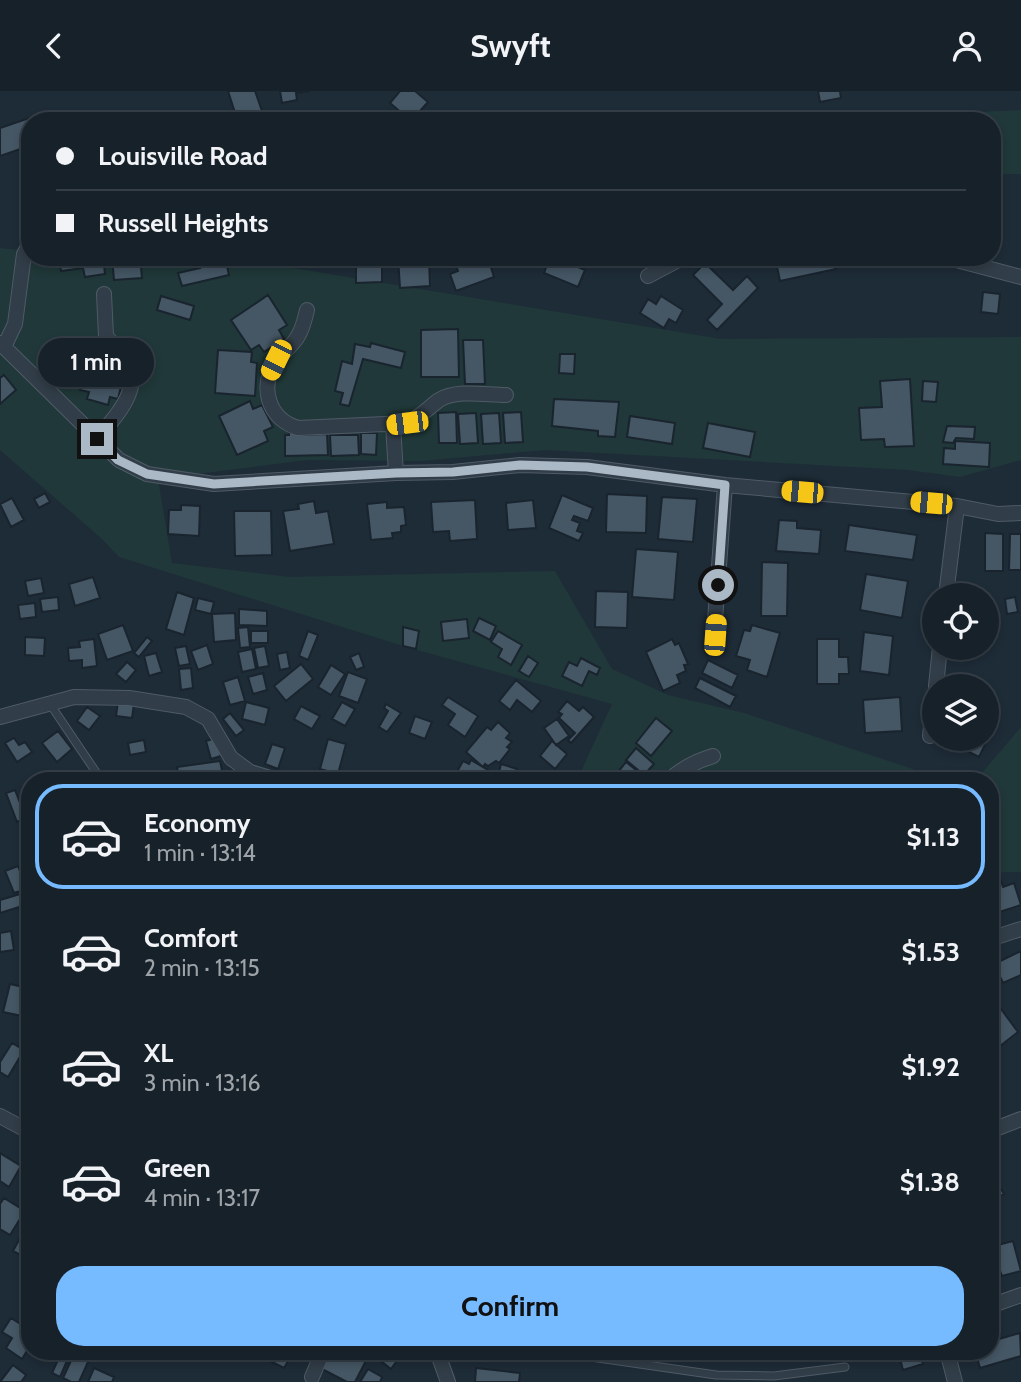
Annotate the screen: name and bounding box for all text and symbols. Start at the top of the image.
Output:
text: Swyft [470,26,551,65]
icon: back [35,27,73,65]
icon: person [948,27,986,65]
text: Louisville Road [98,140,268,172]
text: Russell Heights [98,207,269,239]
callout: 1 min [39,337,155,387]
car [258,337,295,383]
text: 1 min [70,348,122,376]
car [385,410,430,436]
route end [81,423,113,455]
car [781,480,824,504]
car [910,491,953,515]
route start [702,569,734,601]
map controls [922,583,999,751]
button: locate [922,583,999,660]
car [704,613,727,657]
button: layers [922,674,999,751]
icon: car [60,805,123,868]
text: Economy [144,807,250,839]
text: $1.13 [906,821,960,853]
text: 1 min · 13:14 [144,839,256,867]
icon: car [60,920,123,983]
text: Comfort [144,922,238,954]
text: $1.53 [902,936,960,968]
text: 2 min · 13:15 [144,954,260,982]
icon: car [60,1035,123,1098]
text: XL [144,1037,173,1069]
text: $1.92 [902,1051,960,1083]
text: 3 min · 13:16 [144,1069,261,1097]
icon: car [60,1150,123,1213]
text: Green [144,1152,211,1184]
text: $1.38 [900,1166,960,1198]
text: 4 min · 13:17 [144,1184,260,1212]
button: Confirm [56,1266,964,1346]

